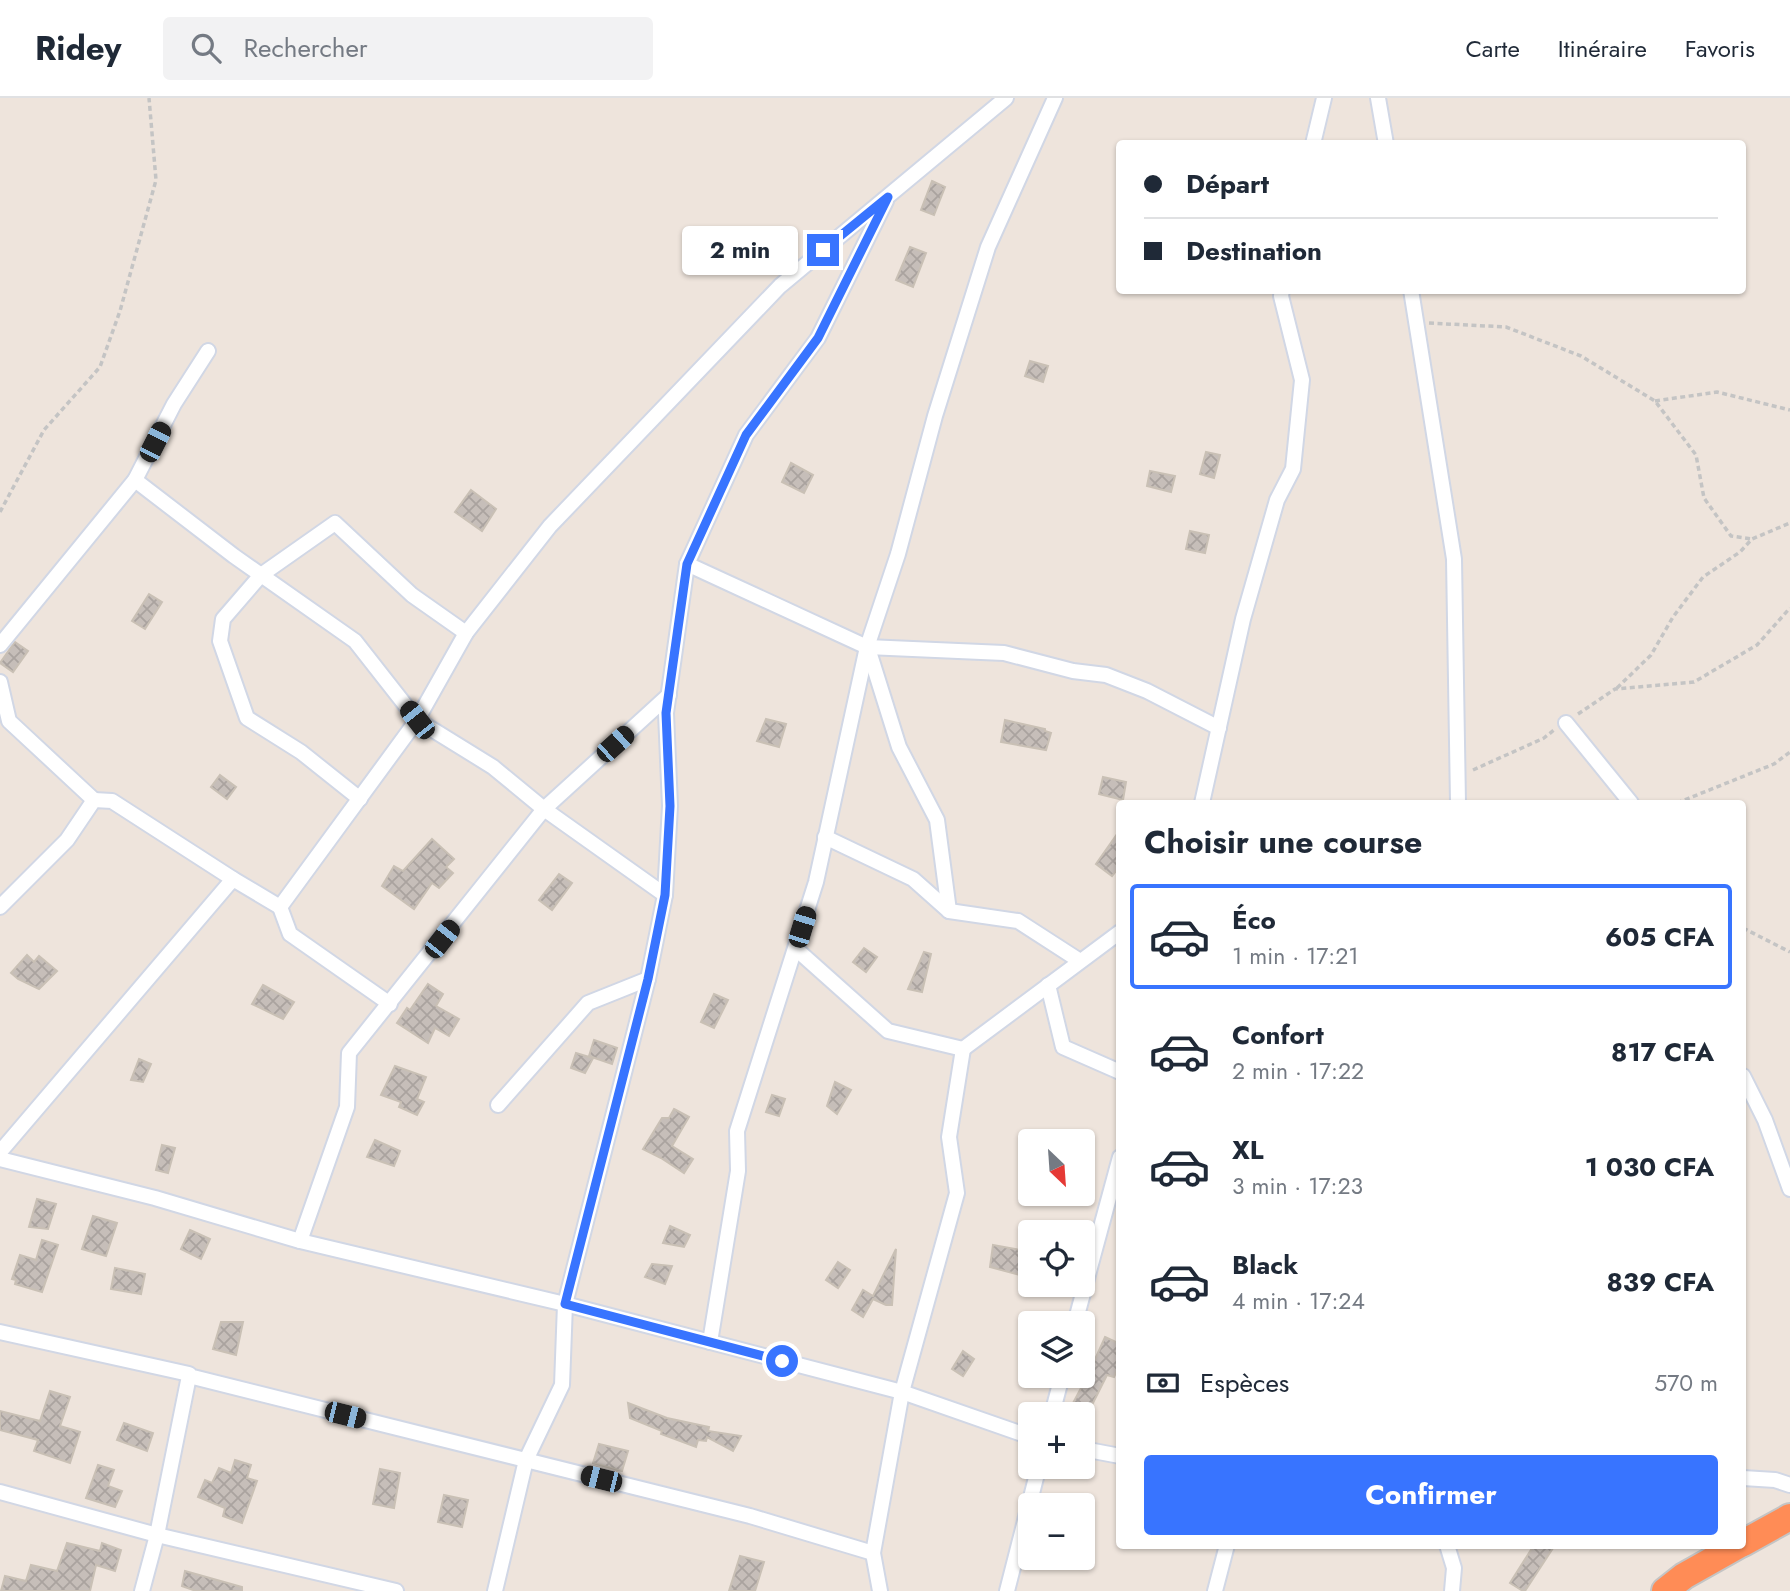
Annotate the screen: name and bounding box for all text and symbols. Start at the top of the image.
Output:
search box [163,17,653,80]
text: Ridey [35,25,121,72]
icon: search [187,29,225,67]
text: Rechercher [243,29,368,67]
text: Carte [1465,31,1520,66]
text: Itinéraire [1558,31,1647,66]
text: Favoris [1685,31,1755,66]
text: Départ [1186,165,1269,203]
callout: 2 min [683,226,798,274]
text: Destination [1186,232,1322,270]
text: 2 min [710,233,770,267]
route end [807,234,839,266]
car [137,419,174,465]
car [396,697,439,743]
car [593,722,638,766]
text: Choisir une course [1144,819,1422,865]
text: Éco [1232,901,1276,939]
car [786,904,819,950]
icon: car [1148,905,1211,968]
car [421,916,464,962]
text: 605 CFA [1605,918,1714,956]
text: 1 min · 17:21 [1232,939,1359,973]
text: Confort [1232,1016,1324,1054]
icon: car [1148,1020,1211,1083]
text: 817 CFA [1611,1033,1714,1071]
text: 2 min · 17:22 [1232,1054,1364,1088]
north arrow [1018,1129,1096,1206]
map controls [1018,1129,1095,1570]
text: XL [1232,1131,1264,1169]
icon: car [1148,1135,1211,1198]
text: 1 030 CFA [1585,1148,1714,1186]
text: 3 min · 17:23 [1232,1169,1363,1203]
button: locate [1018,1220,1095,1297]
text: Black [1232,1246,1298,1284]
icon: car [1148,1250,1211,1313]
text: 839 CFA [1606,1263,1714,1301]
text: 4 min · 17:24 [1232,1284,1365,1318]
button: layers [1018,1311,1095,1388]
route start [766,1345,798,1377]
icon: cash [1144,1364,1182,1402]
text: Espèces [1200,1364,1289,1402]
text: 570 m [1654,1366,1718,1400]
car [323,1400,368,1430]
button: + [1018,1402,1095,1479]
button: Confirmer [1144,1455,1718,1535]
car [579,1464,624,1494]
button: − [1018,1493,1095,1570]

